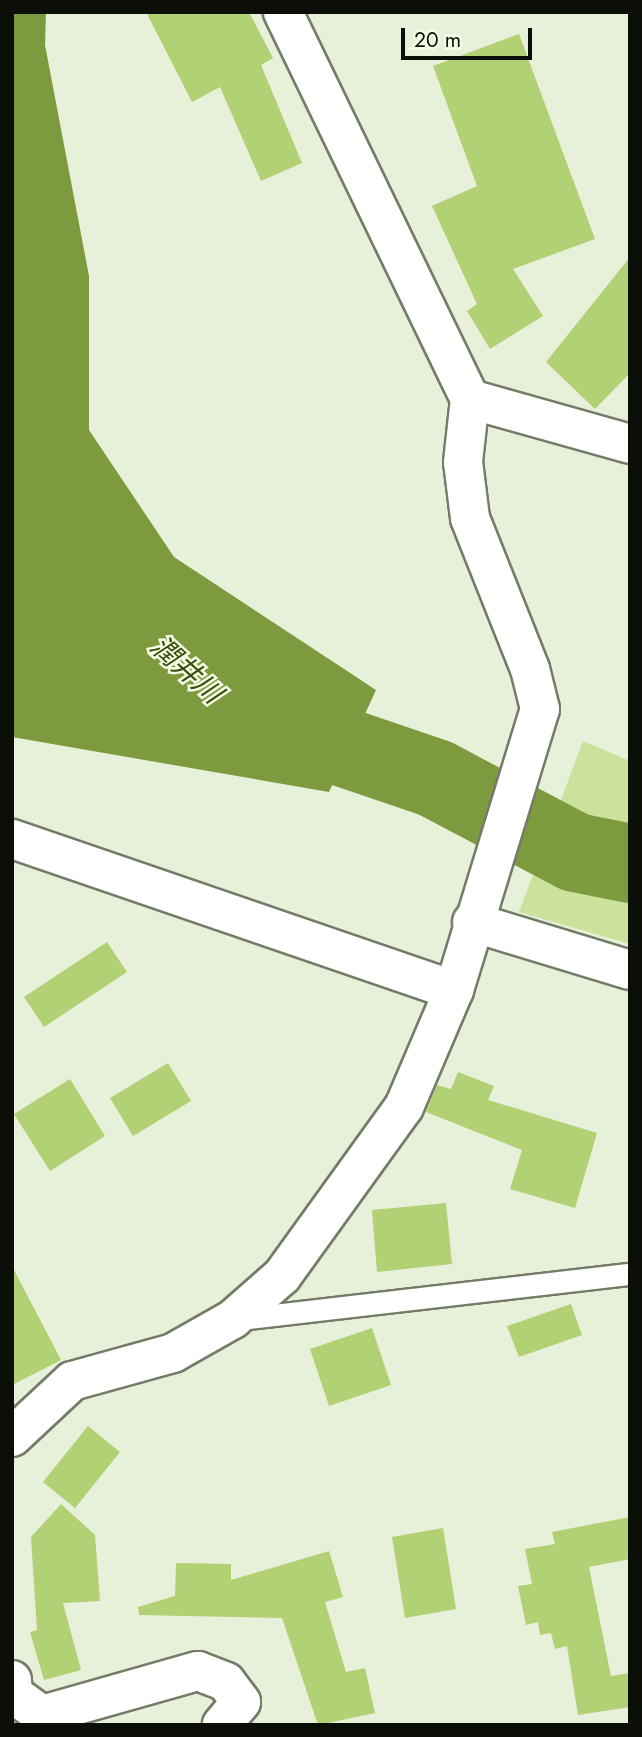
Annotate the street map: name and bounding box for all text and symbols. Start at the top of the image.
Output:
scale bar [404,14,535,58]
text: 20 m [414,25,461,55]
water label: 潤井川 [144,629,228,711]

